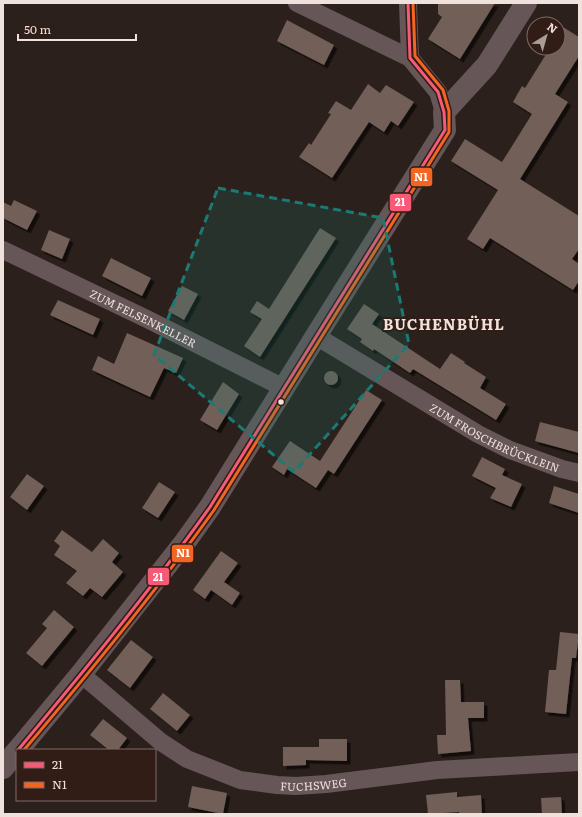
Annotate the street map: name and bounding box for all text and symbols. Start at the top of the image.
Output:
scale bar [18,16,136,42]
north arrow [526,16,566,56]
text: N [544,18,561,36]
text: 50 m [24,20,51,38]
line badge: N1 [410,167,433,187]
text: N1 [414,168,428,184]
line badge: 21 [389,193,412,212]
text: 21 [395,193,406,209]
street label: ZUM FELSENKELLER [87,285,200,351]
district label: BUCHENBÜHL [383,312,505,335]
unlabelled marker [276,397,286,407]
street label: ZUM FROSCHBRÜCKLEIN [427,399,562,475]
line badge: N1 [171,544,194,563]
text: N1 [176,544,190,560]
line badge: 21 [147,567,170,586]
text: 21 [153,568,164,584]
legend [16,749,156,801]
text: 21 [52,755,63,773]
street label: FUCHSWEG [280,773,348,794]
text: N1 [52,775,67,793]

